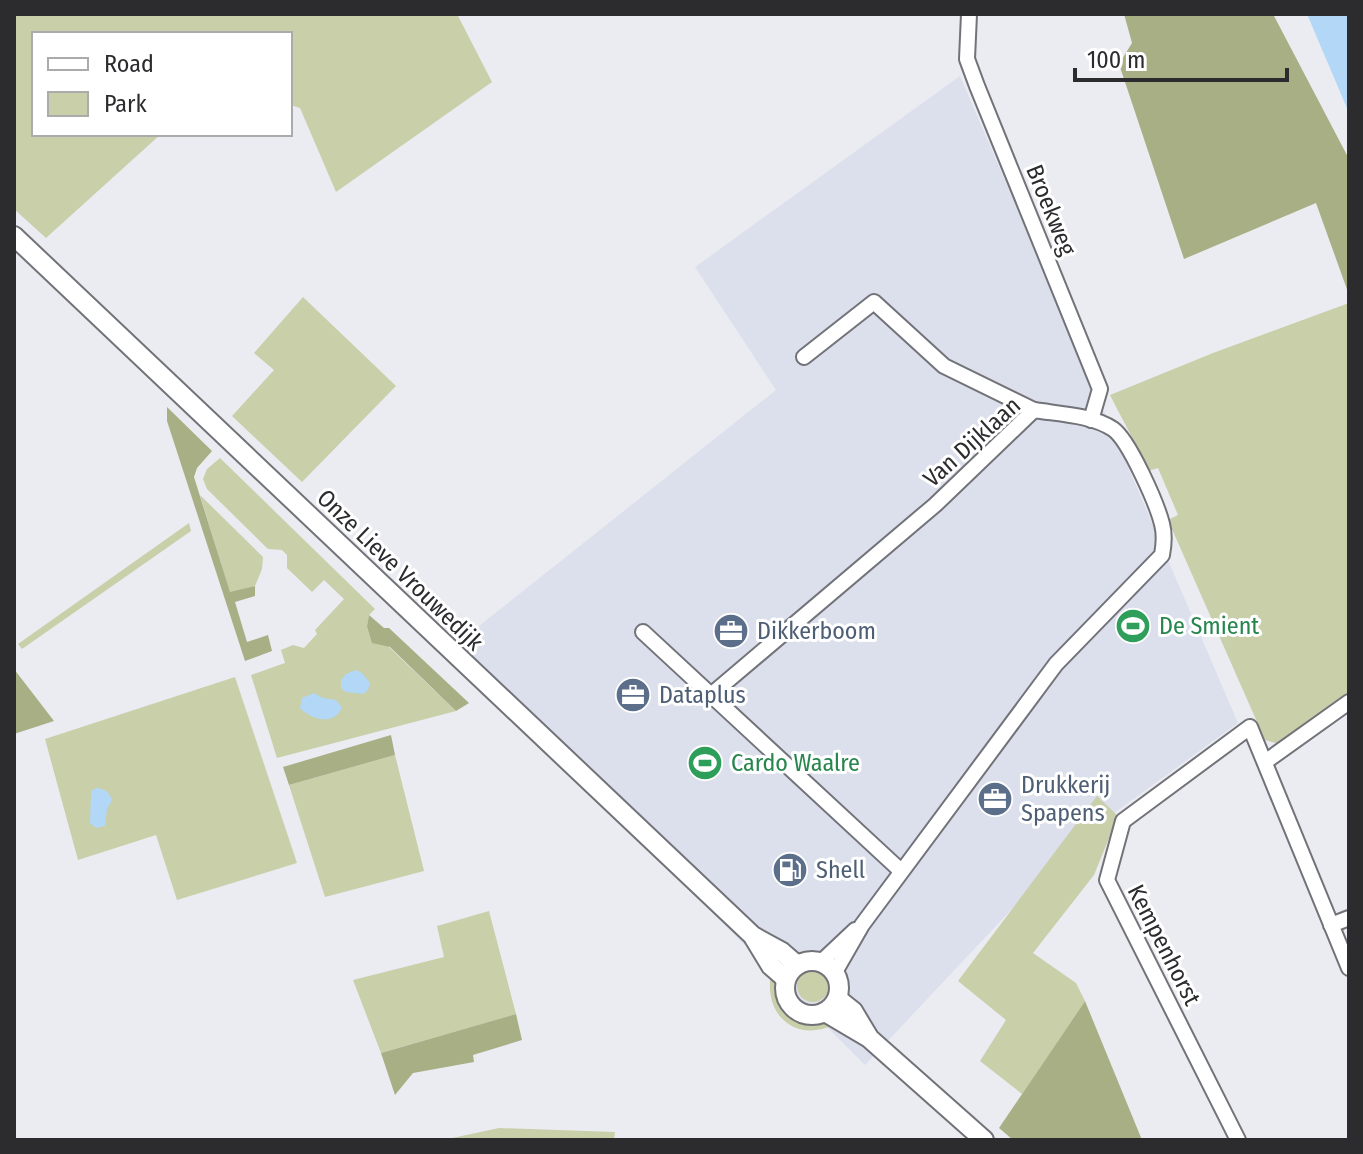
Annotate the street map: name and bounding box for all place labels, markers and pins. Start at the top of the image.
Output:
sports icon: De Smient [1114,607,1152,645]
office icon: Dikkerboom [712,612,750,650]
place label: De Smient [1159,612,1259,640]
place label: Dikkerboom [757,617,876,645]
office icon: Dataplus [614,676,652,714]
place label: Dataplus [659,681,746,709]
sports icon: Cardo Waalre [686,744,724,782]
place label: Cardo Waalre [731,749,860,777]
place label: Drukkerij Spapens [1021,771,1110,827]
office icon: Drukkerij Spapens [976,780,1014,818]
fuel station icon: Shell [771,851,809,889]
place label: Shell [816,856,865,884]

